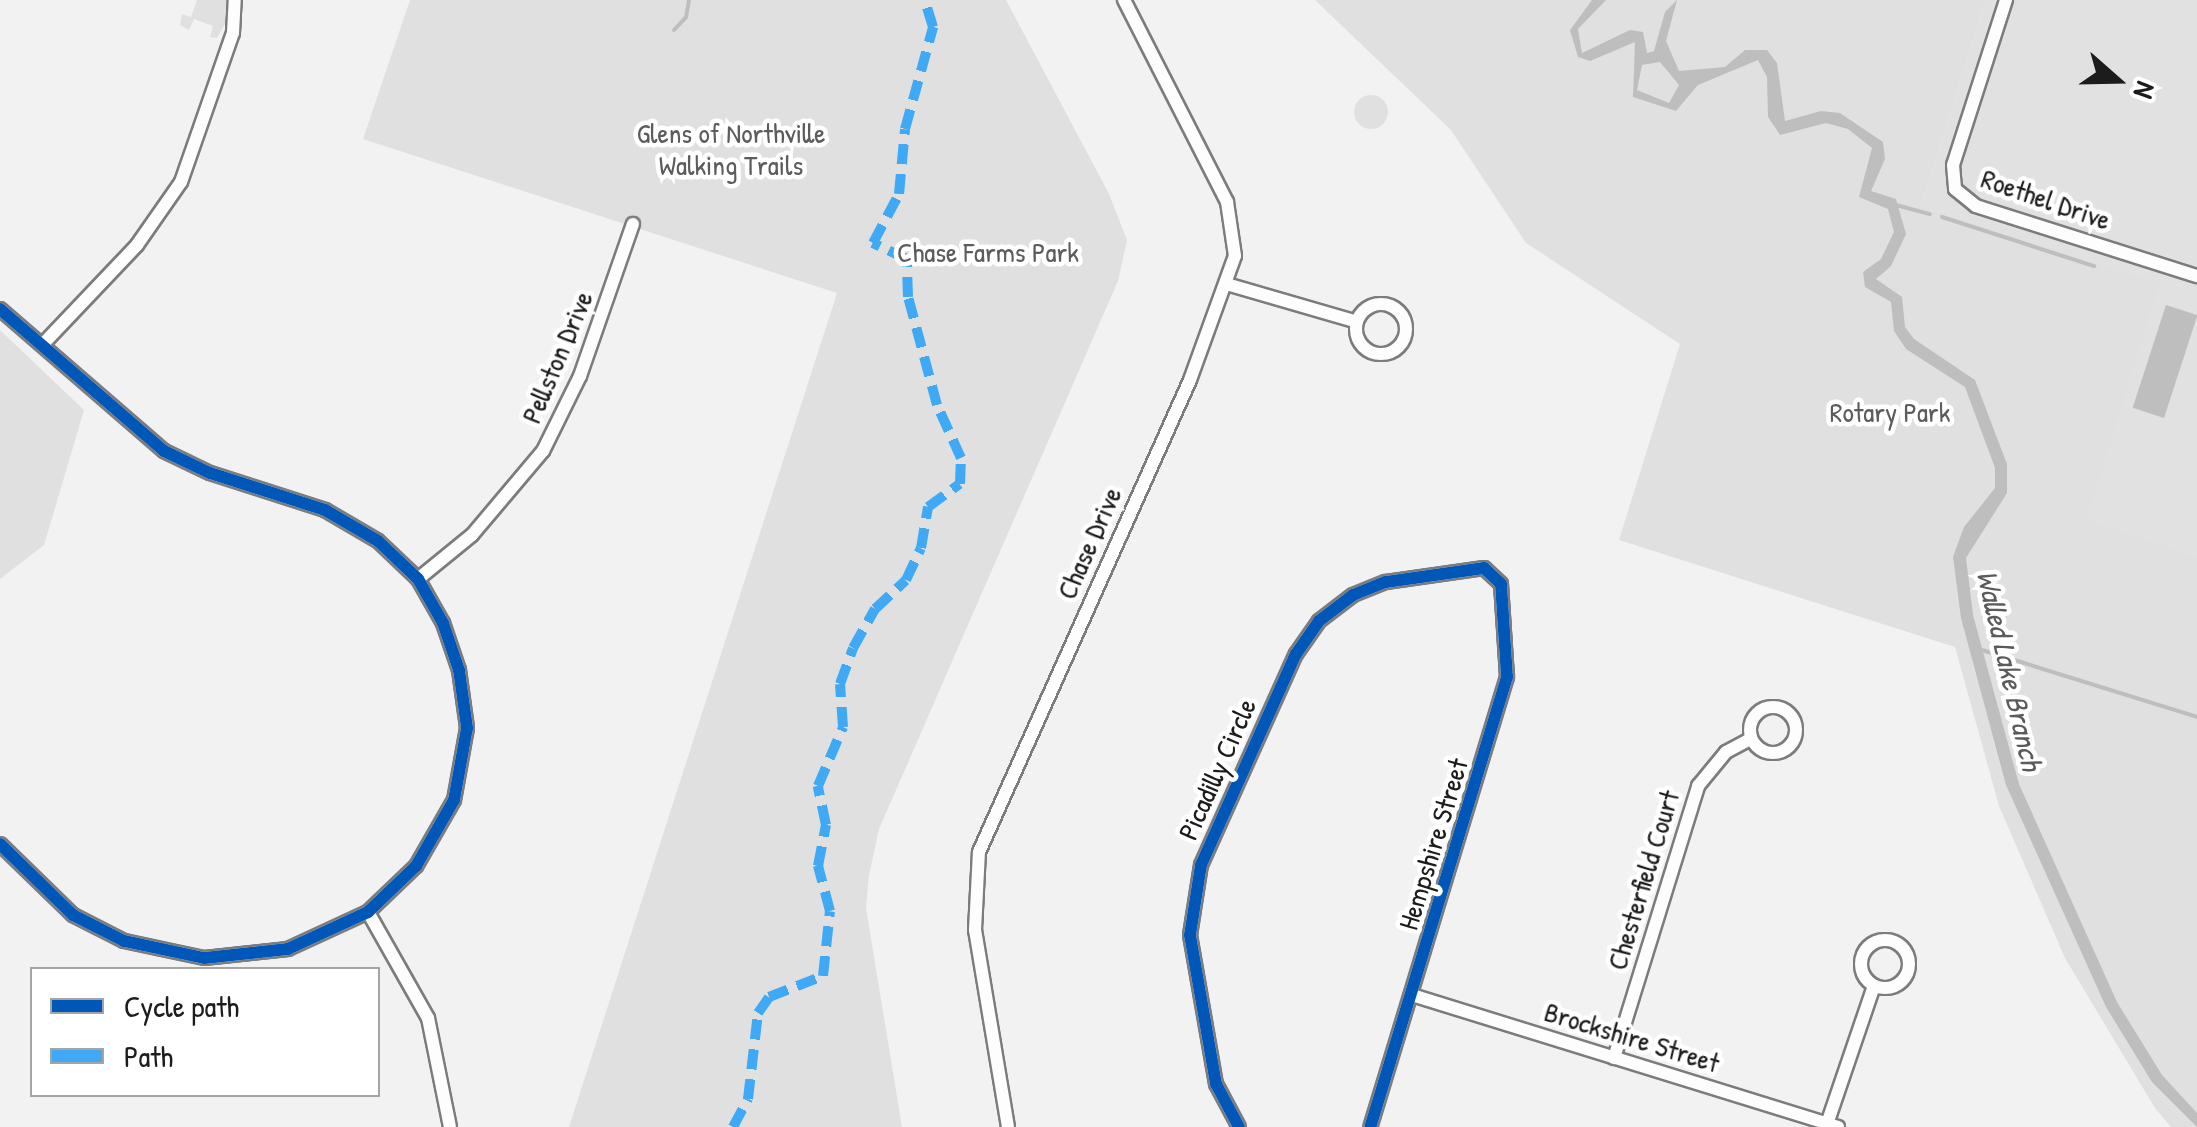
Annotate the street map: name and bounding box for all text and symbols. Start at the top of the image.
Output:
north arrow [2067,30,2167,130]
text: N [2125,77,2166,104]
park label: Glens of Northville Walking Trails [637,116,825,182]
street label: Roethel Drive [1977,161,2115,237]
park label: Chase Farms Park [897,235,1079,269]
street label: Pellston Drive [514,286,600,428]
park label: Rotary Park [1830,395,1950,429]
street label: Chase Drive [1049,482,1129,604]
water label: Walled Lake Branch [1969,566,2051,774]
street label: Picadilly Circle [1171,693,1263,845]
street label: Hempshire Street [1391,754,1475,934]
street label: Chesterfield Court [1600,786,1686,974]
legend [30,967,380,1097]
text: Cycle path [124,986,239,1026]
street label: Brockshire Street [1540,994,1724,1080]
text: Path [124,1036,173,1076]

